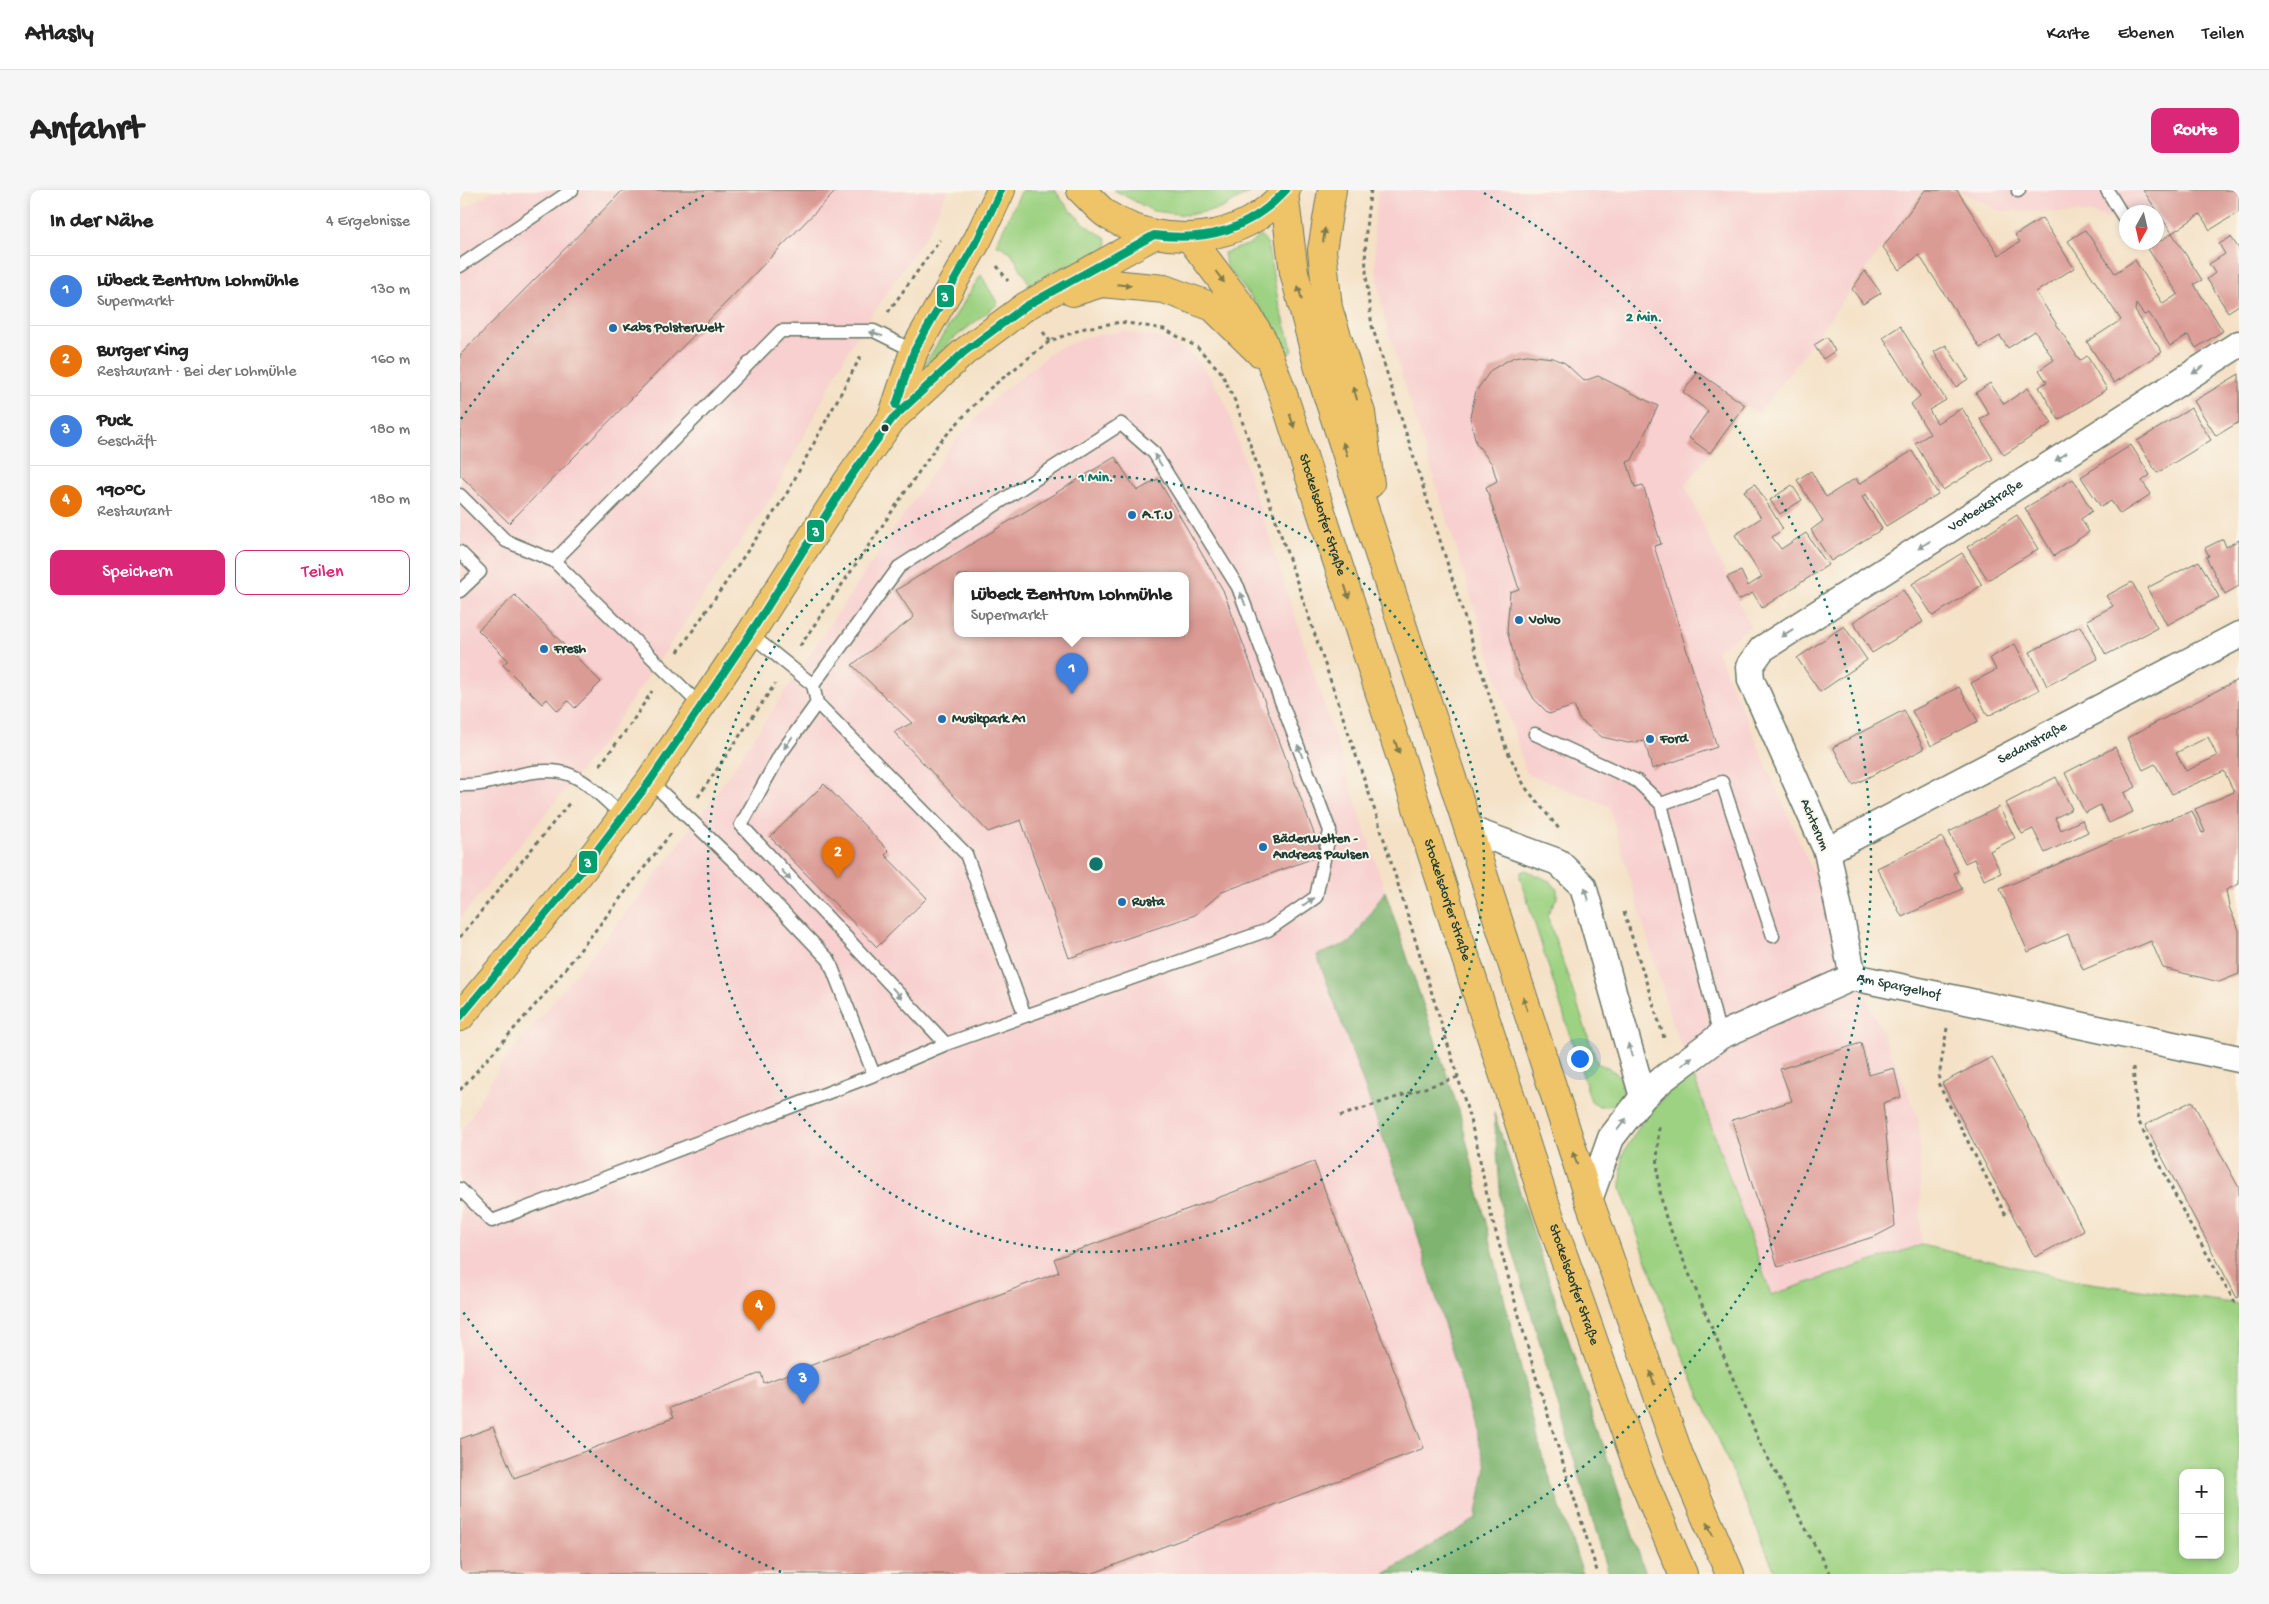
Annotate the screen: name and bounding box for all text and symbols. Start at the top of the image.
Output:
text: Atlasly [25,20,94,49]
text: Karte [2047,24,2090,45]
text: Ebenen [2118,24,2174,45]
text: Teilen [2202,24,2244,45]
button: Route [2151,108,2239,153]
text: Anfahrt [30,110,143,151]
north arrow [2119,205,2164,250]
text: In der Nähe [50,210,153,235]
text: 4 Ergebnisse [326,213,410,232]
one-way arrow [1320,227,1328,243]
text: Lübeck Zentrum Lohmühle [97,270,298,293]
one-way arrow [1215,270,1225,284]
text: 1 [63,281,69,300]
text: 130 m [371,281,410,300]
one-way arrow [1116,281,1132,289]
line badge: 3 [936,284,955,308]
one-way arrow [1296,285,1304,300]
text: 3 [940,290,949,307]
text: Supermarkt [97,293,173,312]
text: 2 Min. [1626,309,1662,327]
place label: Kabs PolsterWelt [622,320,725,337]
marker: Kabs PolsterWelt [607,322,619,334]
one-way arrow [869,329,884,337]
text: Burger King [97,340,189,363]
text: 2 [62,351,70,370]
text: 160 m [371,351,410,370]
text: Restaurant · Bei der Lohmühle [97,363,297,382]
one-way arrow [2191,365,2205,375]
one-way arrow [1350,385,1358,400]
text: Puck [97,410,131,433]
one-way arrow [1288,414,1296,429]
text: 3 [62,421,70,440]
text: 180 m [371,421,410,440]
unlabelled marker [880,423,890,433]
text: Geschäft [97,433,156,452]
one-way arrow [1341,441,1349,456]
street label: Stockelsdorfer Straße [1294,452,1350,579]
one-way arrow [2054,453,2068,462]
one-way arrow [1153,454,1163,467]
text: 1 Min. [1077,469,1114,487]
street label: Vorbeckstraße [1944,476,2027,537]
text: 190°C [97,480,144,503]
text: 4 [62,491,70,510]
text: 180 m [371,491,410,510]
text: Restaurant [97,503,171,522]
place label: A.T.U [1141,507,1173,524]
marker: A.T.U [1126,509,1138,521]
line badge: 3 [806,519,825,543]
text: 3 [811,525,820,542]
one-way arrow [1918,540,1931,550]
button: Speichern [50,550,225,595]
button: Teilen [235,550,410,595]
popup [954,572,1189,637]
text: Lübeck Zentrum Lohmühle [971,584,1172,607]
one-way arrow [1344,585,1351,600]
one-way arrow [1238,592,1246,606]
text: Supermarkt [971,607,1047,626]
place label: Volvo [1528,612,1561,629]
marker: Volvo [1513,614,1525,626]
one-way arrow [1781,628,1794,637]
place label: Fresh [553,641,587,658]
marker: Fresh [538,643,550,655]
pin: 1 [1056,653,1088,694]
place label: Musikpark A1 [952,711,1026,728]
marker: Musikpark A1 [936,713,948,725]
street label: Sedanstraße [1995,718,2071,768]
place label: Ford [1659,731,1689,748]
marker: Ford [1644,733,1656,745]
one-way arrow [783,736,794,749]
one-way arrow [1393,740,1401,755]
one-way arrow [1296,743,1304,758]
street label: Achterum [1795,796,1833,854]
place label: BäderWelten - Andreas Paulsen [1272,831,1369,864]
pin: 2 [822,837,854,878]
street label: Stockelsdorfer Straße [1419,837,1475,964]
marker: BäderWelten - Andreas Paulsen [1257,841,1269,853]
line badge: 3 [578,850,598,874]
centre of rings [1087,855,1105,873]
text: 3 [583,856,592,873]
one-way arrow [780,869,792,881]
one-way arrow [1581,887,1589,902]
place label: Rusta [1131,894,1166,911]
marker: Rusta [1116,896,1128,908]
one-way arrow [1301,897,1315,907]
street label: Am Spargelhof [1855,969,1943,1004]
one-way arrow [891,986,903,998]
one-way arrow [1521,996,1528,1011]
one-way arrow [1626,1043,1634,1058]
your location [1567,1046,1593,1072]
one-way arrow [1680,1055,1693,1066]
one-way arrow [1617,1118,1628,1131]
one-way arrow [1571,1150,1579,1165]
street label: Stockelsdorfer Straße [1545,1222,1603,1348]
pin: 4 [743,1290,775,1331]
pin: 3 [787,1363,819,1404]
one-way arrow [1648,1370,1655,1385]
map controls [2179,1469,2224,1559]
button: + [2179,1469,2224,1514]
button: − [2179,1514,2224,1559]
one-way arrow [1706,1522,1714,1536]

